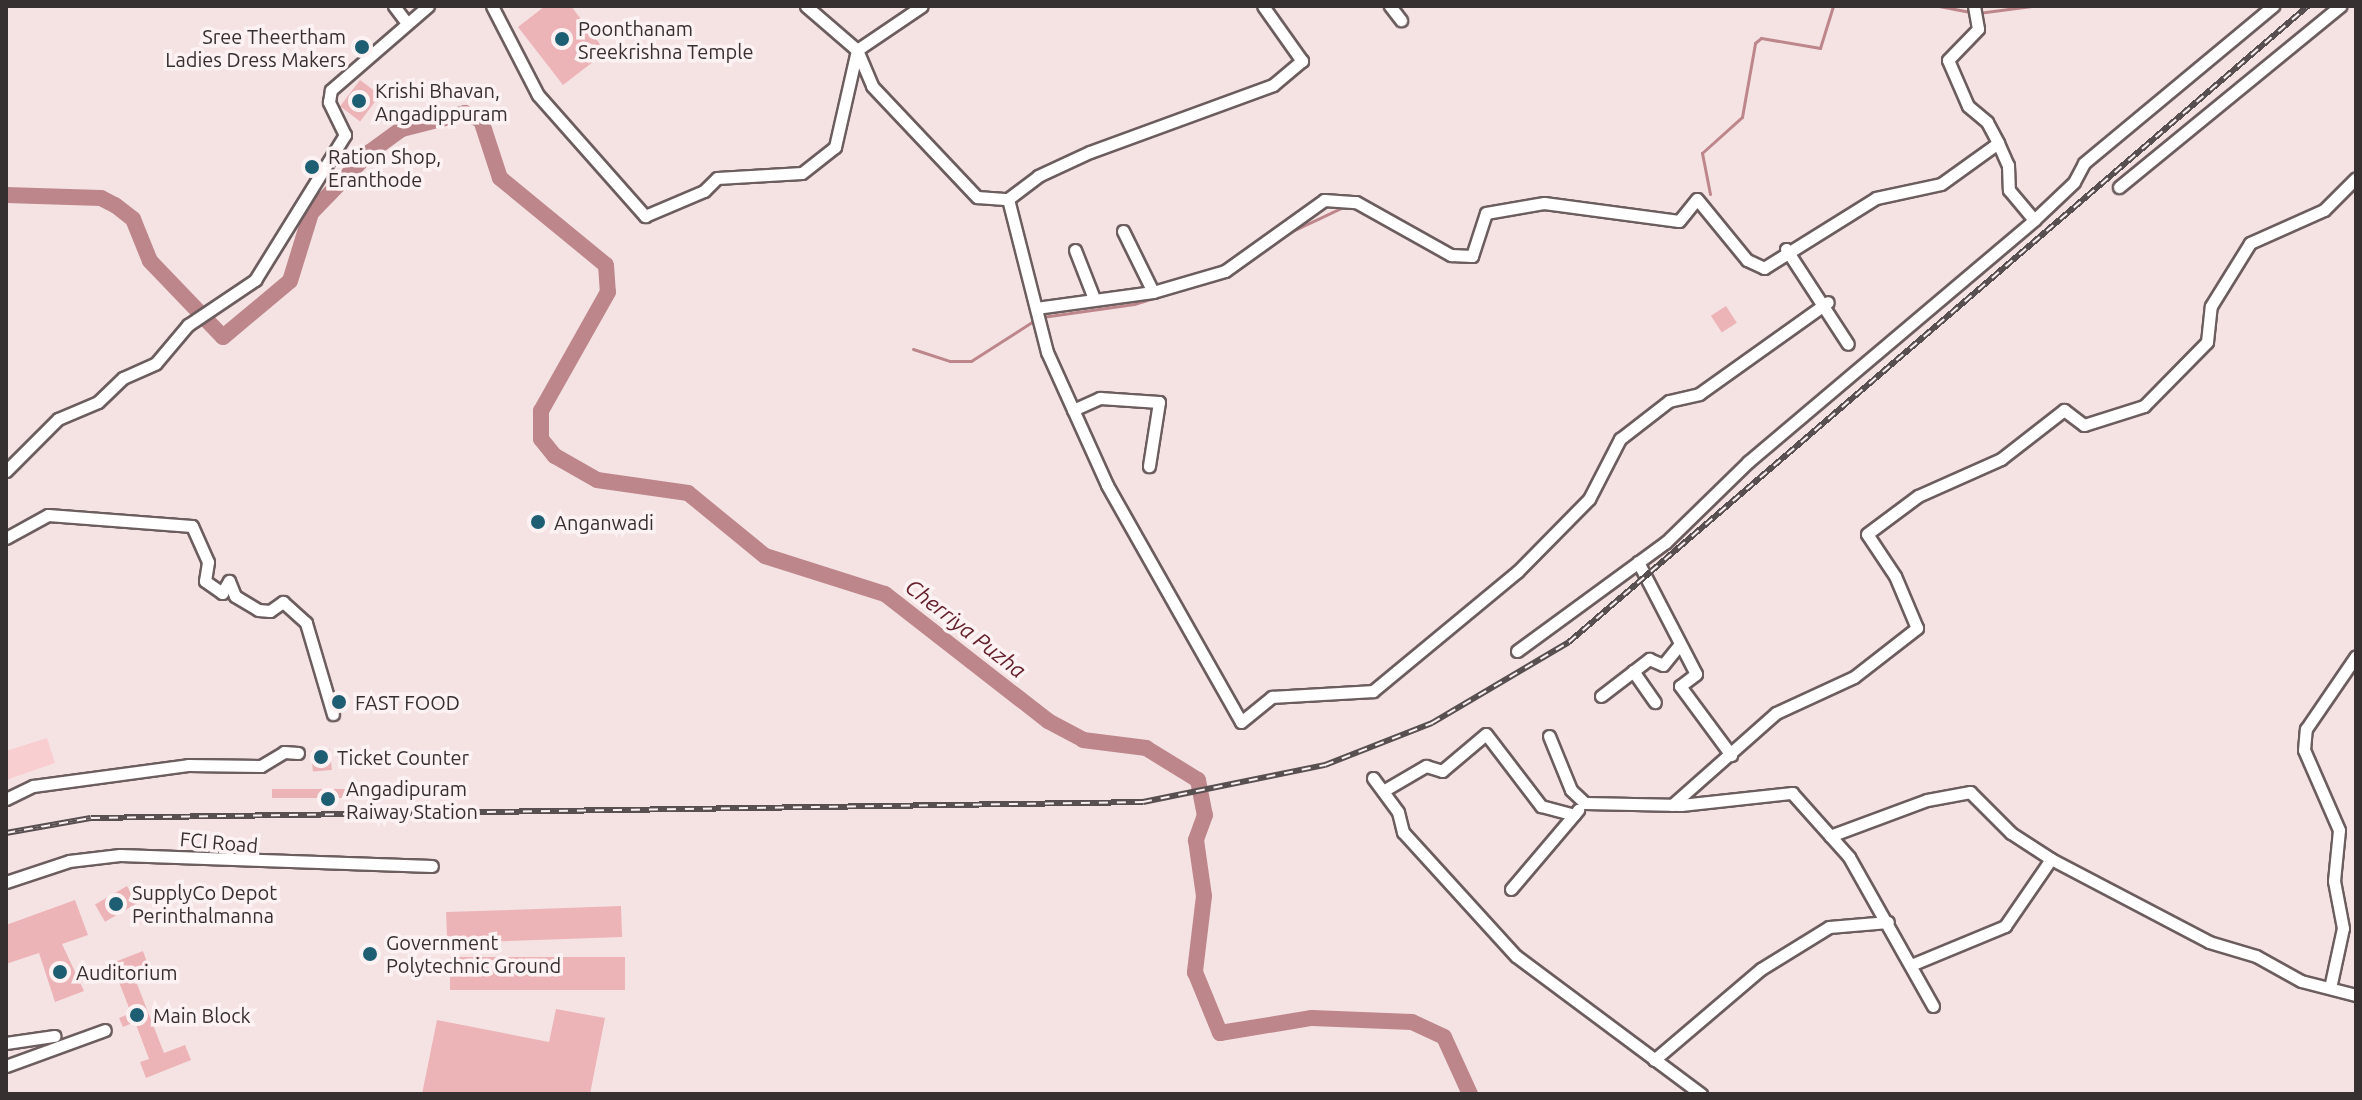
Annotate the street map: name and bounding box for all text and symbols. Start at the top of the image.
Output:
place label: Poonthanam Sreekrishna Temple [578,16,753,63]
place label: Sree Theertham Ladies Dress Makers [165,24,346,71]
marker: Poonthanam Sreekrishna Temple [553,30,571,48]
marker: Sree Theertham Ladies Dress Makers [353,38,371,56]
place label: Krishi Bhavan, Angadippuram [375,78,508,125]
marker: Krishi Bhavan, Angadippuram [350,92,368,110]
place label: Ration Shop, Eranthode [328,144,441,191]
marker: Ration Shop, Eranthode [303,158,321,176]
place label: Anganwadi [554,510,654,534]
marker: Anganwadi [529,513,547,531]
water label: Cherriya Puzha [901,573,1031,683]
place label: FAST FOOD [355,690,460,714]
marker: FAST FOOD [330,693,348,711]
place label: Ticket Counter [337,745,469,769]
marker: Ticket Counter [312,748,330,766]
place label: Angadipuram Raiway Station [346,776,478,823]
marker: Angadipuram Raiway Station [317,788,339,810]
street label: FCI Road [179,827,259,857]
place label: SupplyCo Depot Perinthalmanna [132,880,277,927]
marker: SupplyCo Depot Perinthalmanna [107,895,125,913]
place label: Government Polytechnic Ground [386,930,561,977]
marker: Government Polytechnic Ground [361,945,379,963]
place label: Auditorium [76,960,178,984]
marker: Auditorium [51,963,69,981]
place label: Main Block [153,1003,251,1027]
marker: Main Block [128,1006,146,1024]

